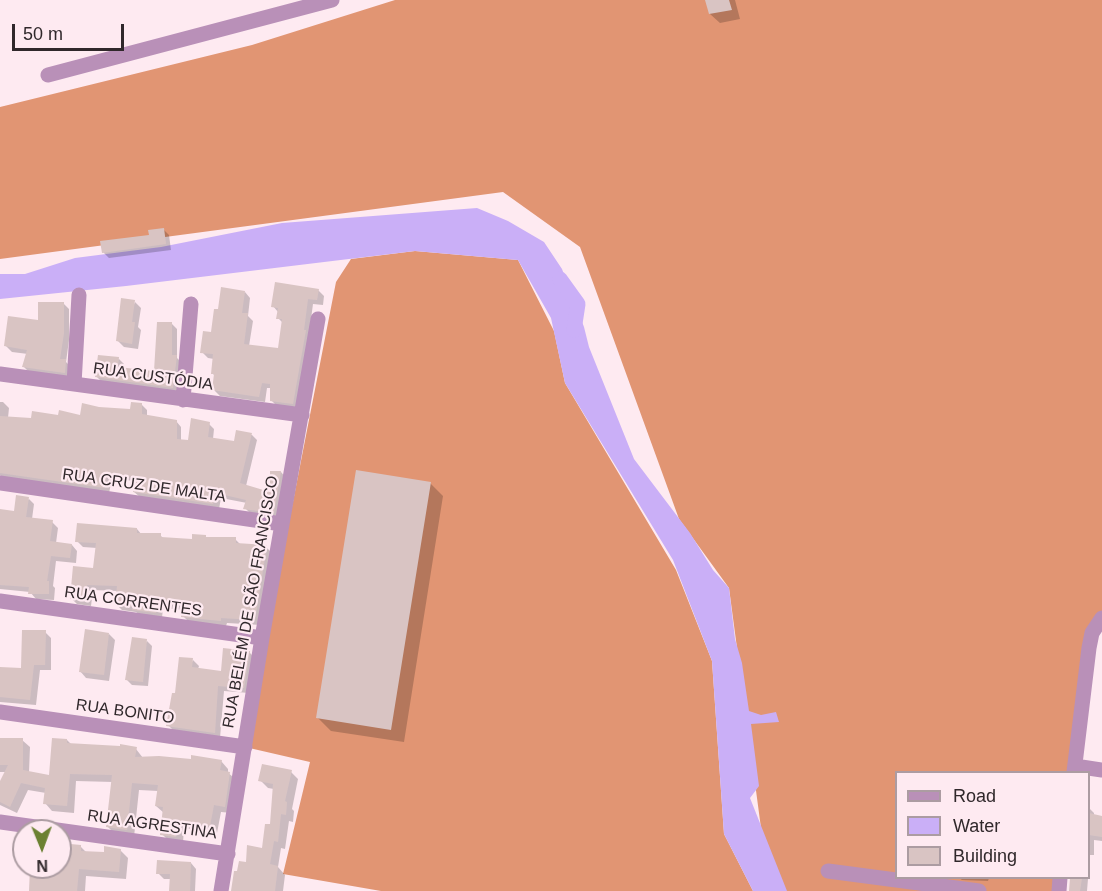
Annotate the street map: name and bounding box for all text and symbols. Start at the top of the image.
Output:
scale bar [15,12,128,50]
text: 50 m [23,24,63,44]
street label: RUA CUSTÓDIA [92,359,214,395]
street label: RUA CRUZ DE MALTA [61,465,227,507]
street label: RUA BELÉM DE SÃO FRANCISCO [219,474,283,730]
street label: RUA CORRENTES [63,583,203,621]
street label: RUA BONITO [75,696,175,728]
legend [895,771,1090,879]
text: Road [953,786,996,806]
street label: RUA AGRESTINA [86,806,218,844]
text: Water [953,816,1000,836]
north arrow [12,819,72,879]
text: Building [953,846,1017,866]
text: N [36,857,48,874]

